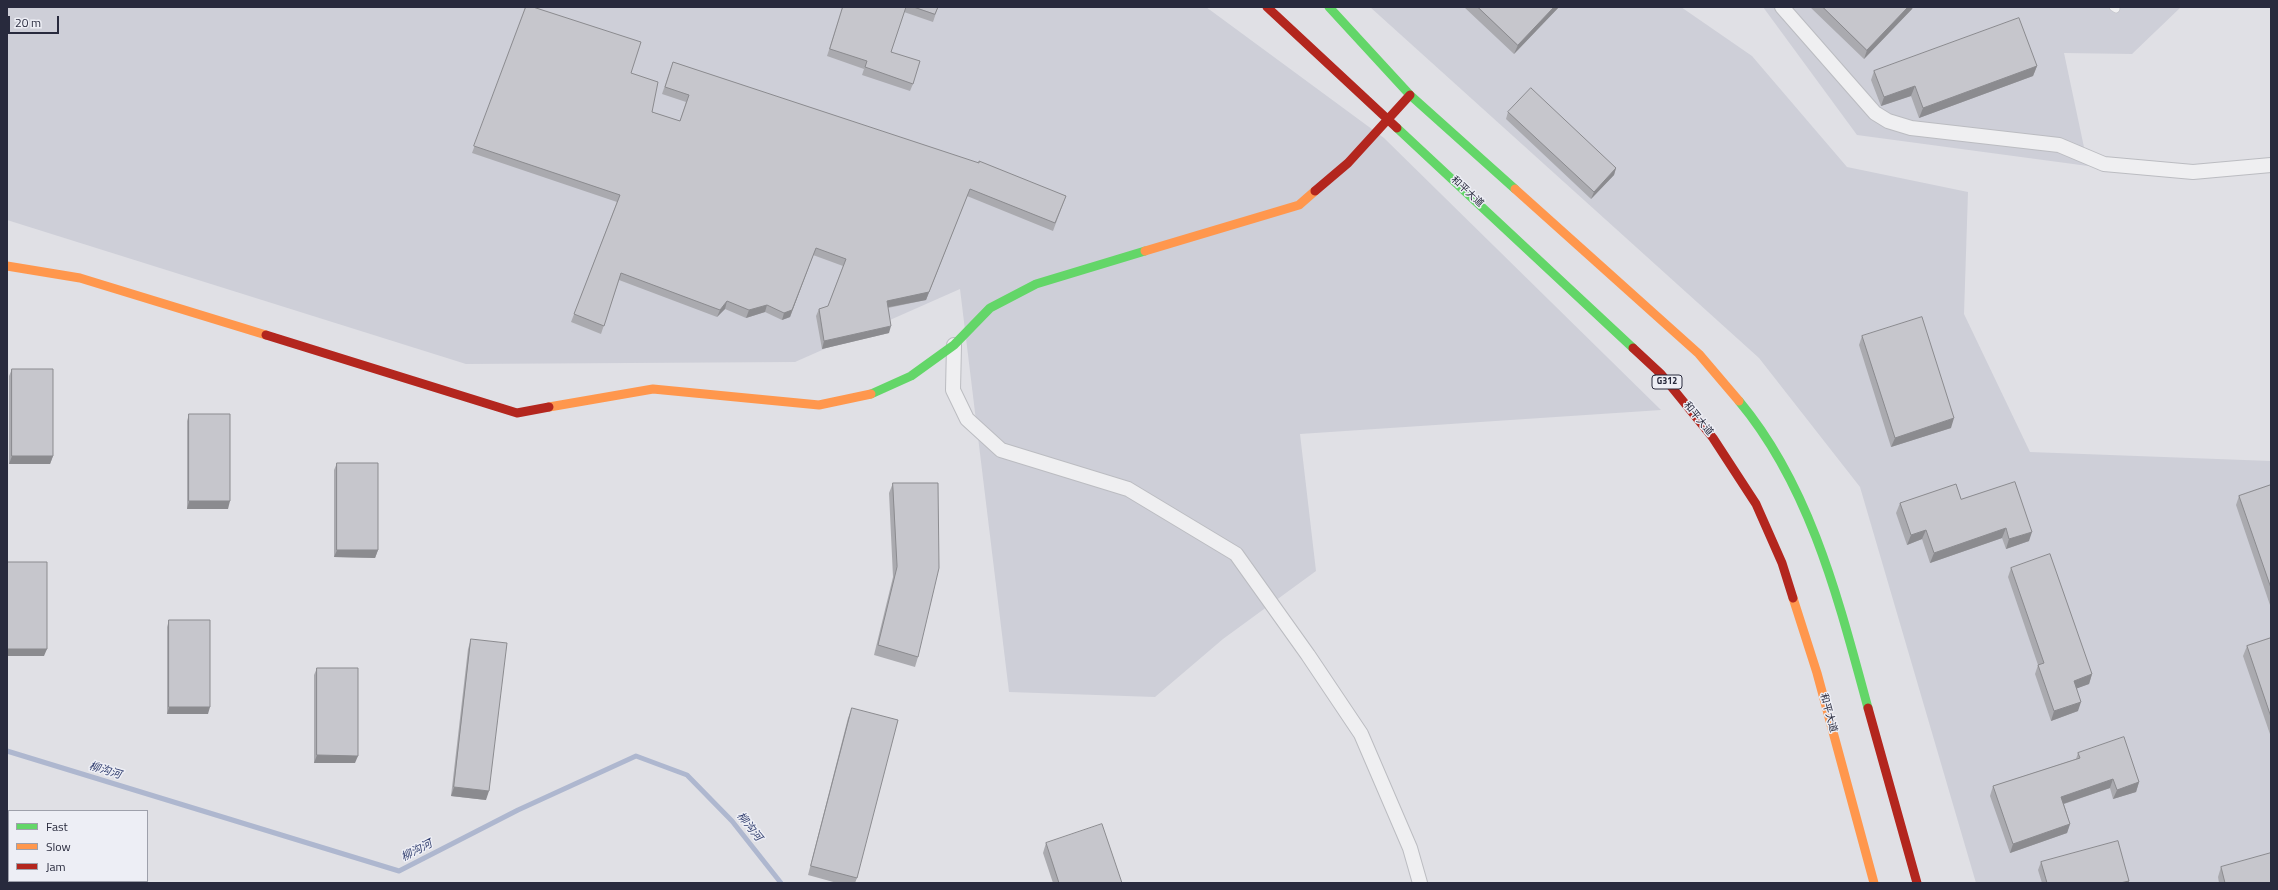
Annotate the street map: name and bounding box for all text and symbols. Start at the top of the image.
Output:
scale bar [10,8,61,34]
text: 20 m [15,13,41,32]
street label: 和平大道 [1448,174,1486,210]
road number: G312 [1652,375,1682,389]
street label: 和平大道 [1681,400,1715,438]
street label: 和平大道 [1817,692,1839,734]
water label: 柳沟河 [87,760,123,782]
legend [8,810,148,882]
water label: 柳沟河 [733,810,765,844]
text: Fast [46,817,68,836]
text: Slow [46,837,71,856]
water label: 柳沟河 [399,838,435,864]
text: Jam [46,857,66,876]

